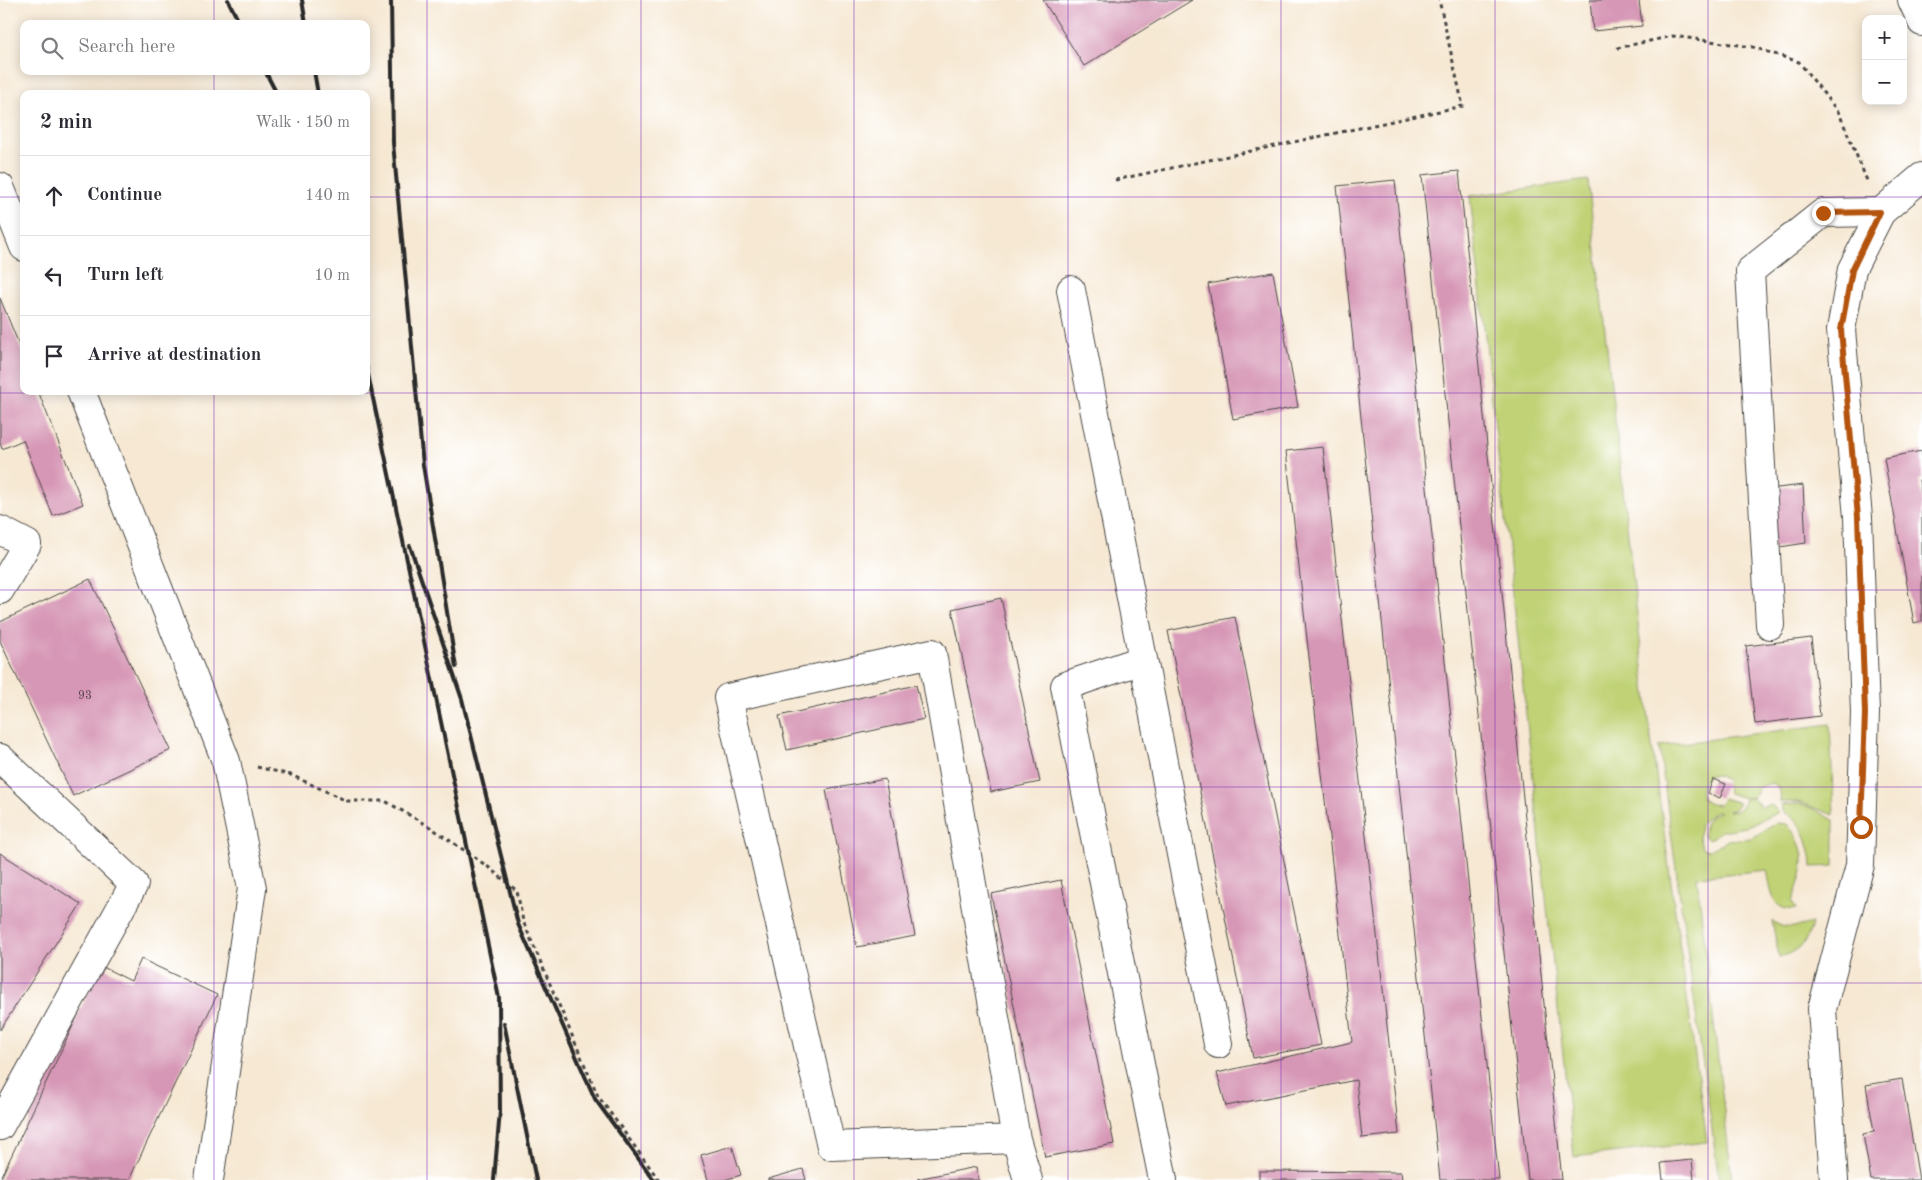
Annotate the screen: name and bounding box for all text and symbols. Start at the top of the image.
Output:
map controls [1862,15,1907,105]
button: + [1862,15,1907,60]
search box [20,20,370,75]
icon: search [38,34,66,62]
text: Search here [78,38,175,57]
button: − [1862,60,1907,105]
text: 2 min [40,112,93,133]
text: Walk · 150 m [255,115,350,131]
icon: ahead [40,182,68,210]
text: Continue [87,186,162,205]
text: 140 m [305,188,350,204]
route end [1812,202,1835,225]
icon: left [40,262,68,290]
text: Turn left [87,266,164,285]
text: 10 m [314,268,350,284]
icon: arrive [40,342,68,370]
text: Arrive at destination [87,346,261,365]
house number: 93 [78,690,92,702]
route start [1850,816,1873,839]

